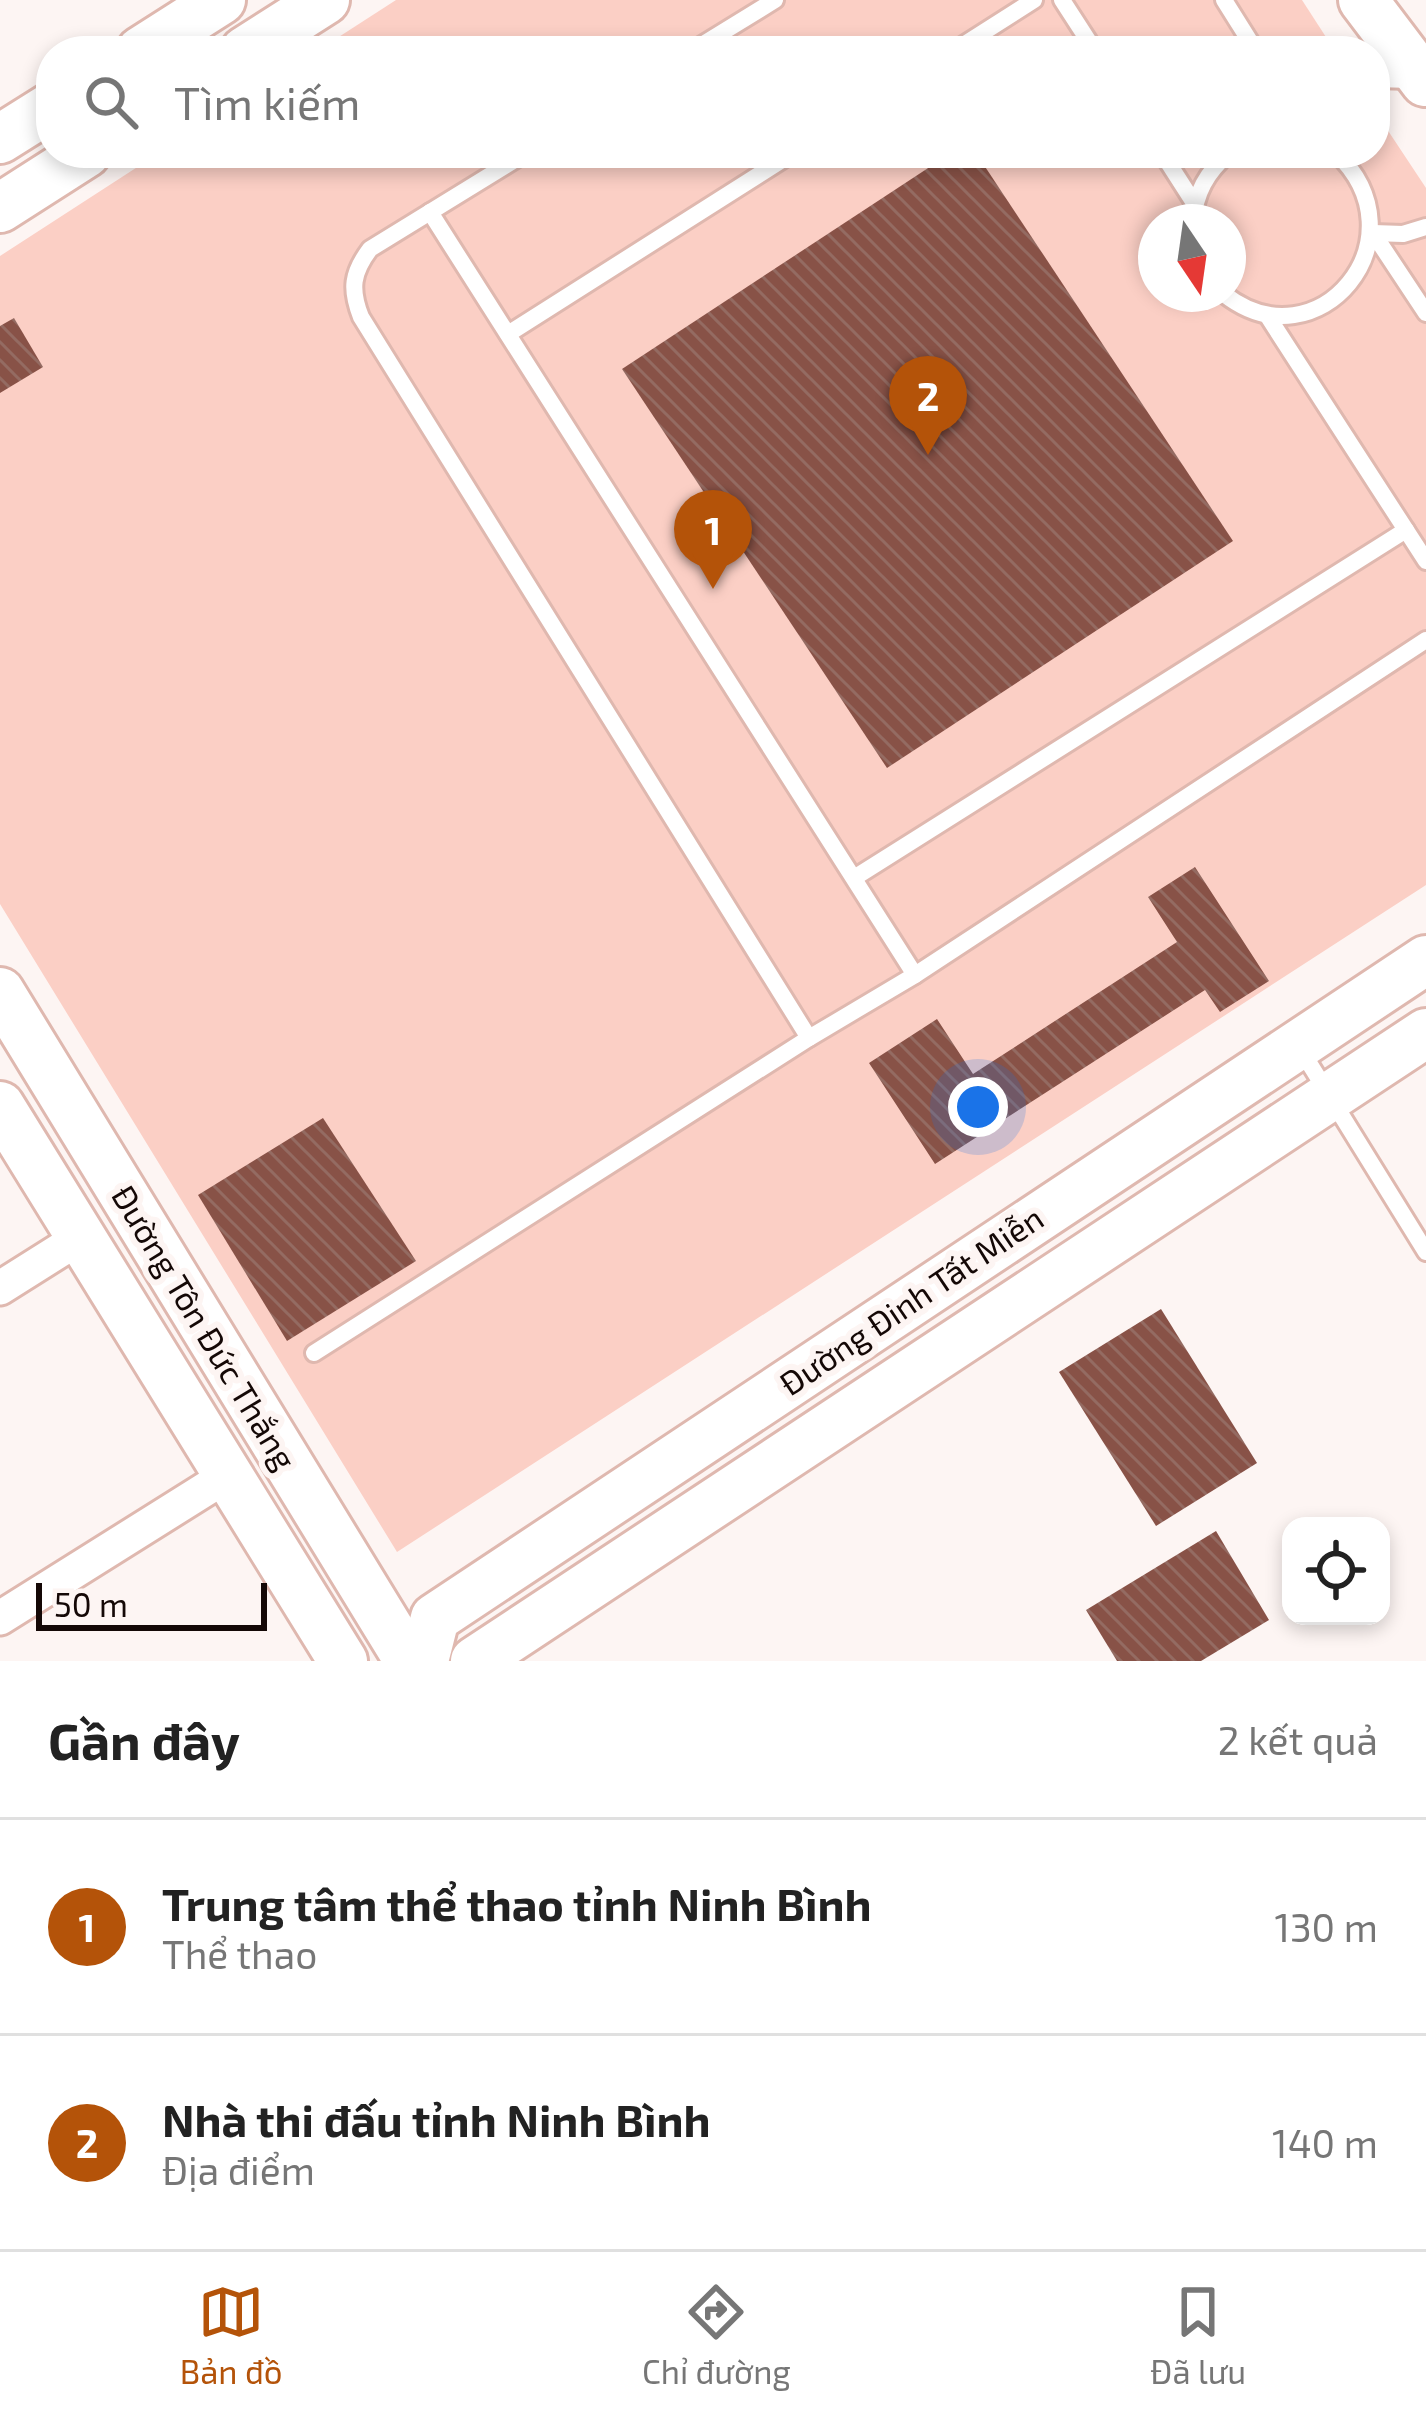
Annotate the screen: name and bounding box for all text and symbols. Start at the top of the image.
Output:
search box [36,36,1390,168]
icon: search [78,69,144,135]
text: Tìm kiếm [174,75,361,129]
north arrow [1138,204,1246,312]
pin: 2 [889,356,967,455]
pin: 1 [674,490,752,589]
your location [948,1077,1008,1137]
street label: Đường Tôn Đức Thắng [104,1178,306,1476]
street label: Đường Đinh Tất Miễn [772,1197,1050,1403]
map controls [1282,1517,1390,1625]
button: locate [1282,1517,1390,1625]
scale bar [36,1577,267,1630]
text: 50 m [54,1584,128,1624]
text: Gần đây [48,1709,240,1770]
text: 2 kết quả [1218,1716,1378,1763]
text: Trung tâm thể thao tỉnh Ninh Bình [162,1876,872,1930]
text: 1 [79,1903,95,1950]
text: 130 m [1274,1903,1378,1950]
text: Thể thao [162,1930,317,1977]
text: Nhà thi đấu tỉnh Ninh Bình [162,2092,711,2146]
text: 2 [76,2119,98,2166]
text: 140 m [1272,2119,1378,2166]
text: Địa điểm [162,2146,315,2193]
tab: Bản đồ [180,2279,282,2391]
tab: Chỉ đường [642,2279,791,2391]
tab: Đã lưu [1150,2279,1246,2391]

